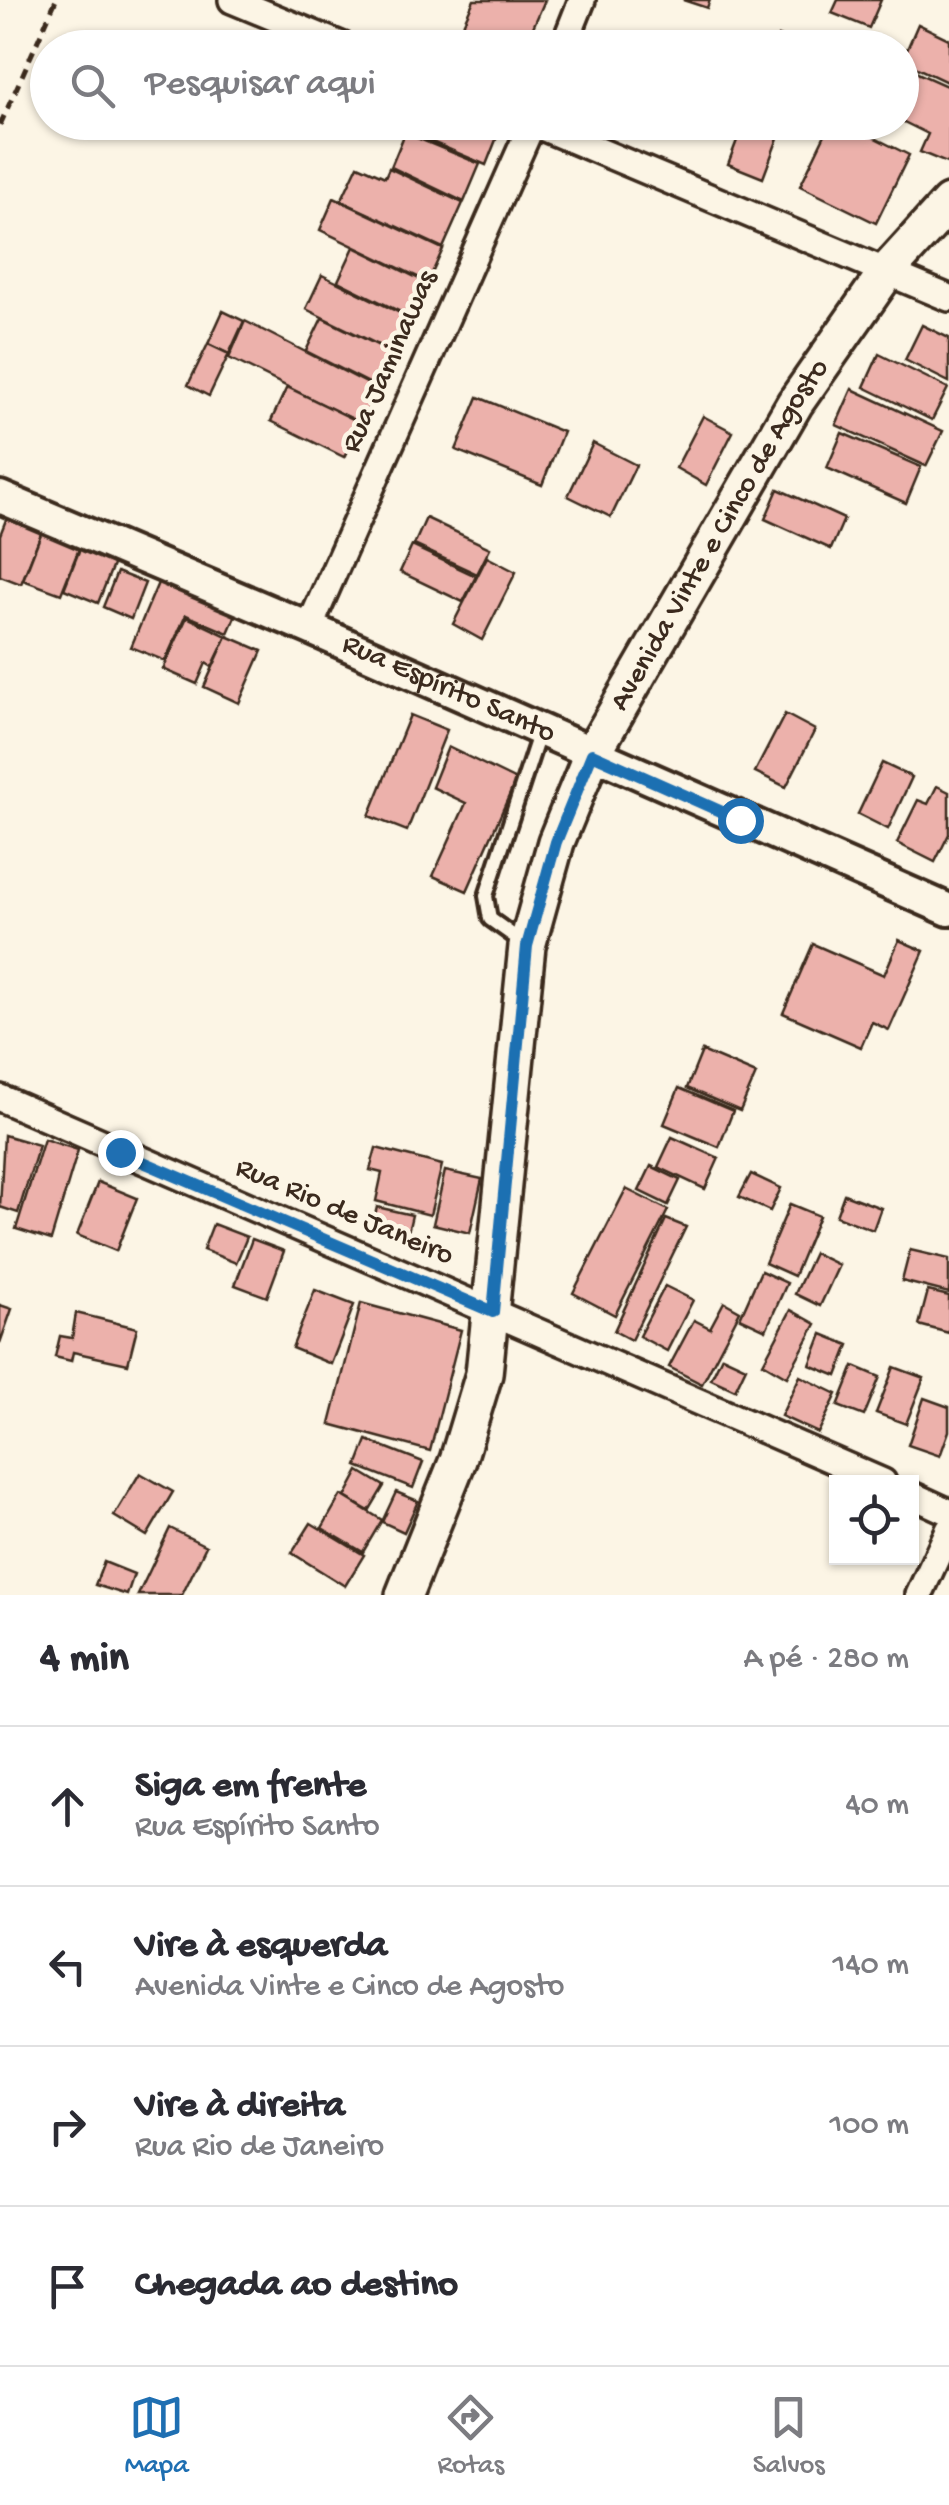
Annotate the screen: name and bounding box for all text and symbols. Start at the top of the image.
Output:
search box [30,30,919,140]
icon: search [65,58,120,113]
text: Pesquisar aqui [145,63,376,107]
street label: Rua Jaminawas [335,265,447,459]
street label: Avenida Vinte e Cinco de Agosto [603,352,838,718]
street label: Rua Espírito Santo [336,627,560,752]
route start [718,798,764,844]
route end [98,1130,144,1176]
street label: Rua Rio de Janeiro [230,1151,458,1275]
map controls [829,1475,919,1565]
button: locate [829,1475,919,1565]
text: 4 min [40,1636,129,1685]
text: A pé · 280 m [743,1641,909,1679]
text: Siga em frente [135,1765,366,1809]
icon: ahead [40,1779,95,1834]
text: 40 m [845,1787,909,1825]
text: Rua Espírito Santo [135,1809,380,1847]
text: Vire à esquerda [135,1925,387,1969]
icon: left [40,1939,95,1994]
text: 140 m [832,1947,909,1985]
text: Avenida Vinte e Cinco de Agosto [135,1969,564,2007]
text: Vire à direita [135,2085,345,2129]
icon: right [40,2099,95,2154]
text: 100 m [829,2107,909,2145]
text: Rua Rio de Janeiro [135,2129,384,2167]
icon: arrive [40,2259,95,2314]
text: Chegada ao destino [135,2264,458,2308]
tab: Mapa [124,2390,189,2483]
tab: Rotas [437,2390,504,2483]
tab: Salvos [753,2390,825,2483]

